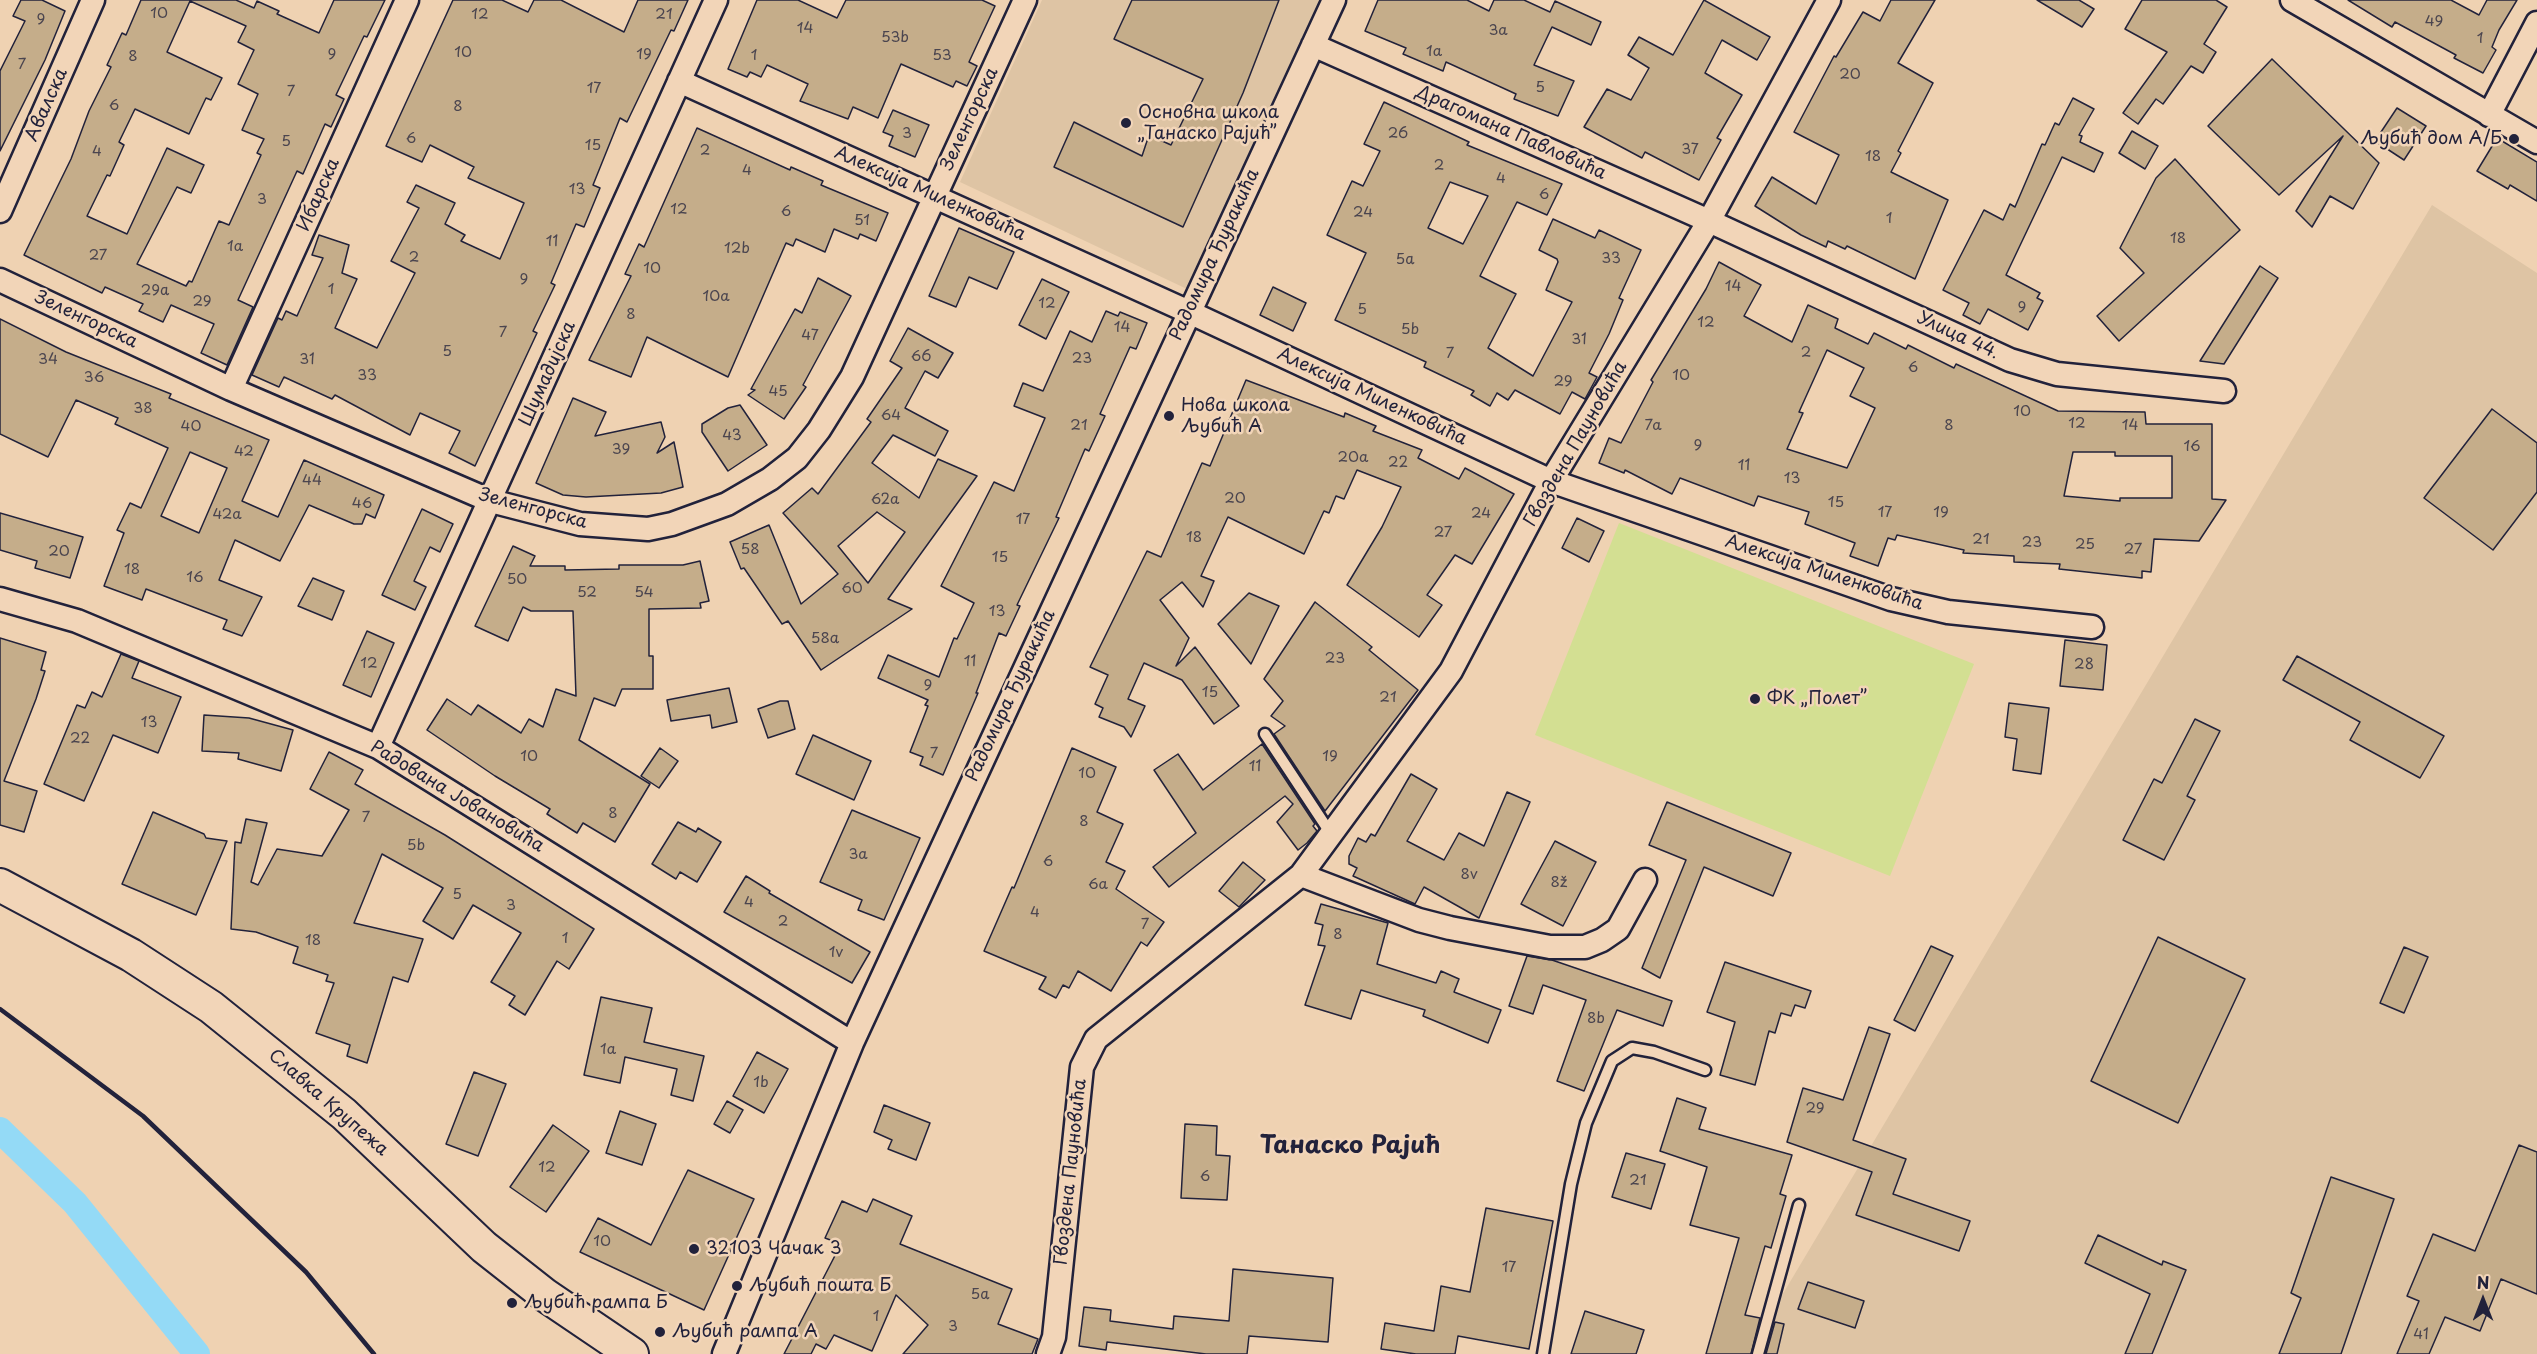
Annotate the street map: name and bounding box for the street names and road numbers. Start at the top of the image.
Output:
street label: Зеленгорска [937,64,1003,174]
street label: Авалска [21,65,73,145]
street label: Драгомана Павловића [1413,81,1609,185]
street label: Алексија Миленковића [831,142,1029,246]
street label: Ибарска [293,155,345,235]
street label: Радомира Ђуракића [1166,166,1264,344]
street label: Зеленгорска [31,287,141,353]
street label: Улица 44. [1914,308,2002,364]
street label: Шумадијска [515,318,581,430]
street label: Алексија Миленковића [1274,344,1470,450]
street label: Гвоздена Пауновића [1520,358,1632,530]
street label: Зеленгорска [477,484,589,534]
street label: Алексија Миленковића [1722,531,1926,615]
street label: Радомира Ђуракића [962,607,1060,785]
street label: Радована Јовановића [366,737,548,857]
street label: Славка Крупежа [264,1045,392,1161]
street label: Гвоздена Пауновића [1050,1078,1092,1266]

